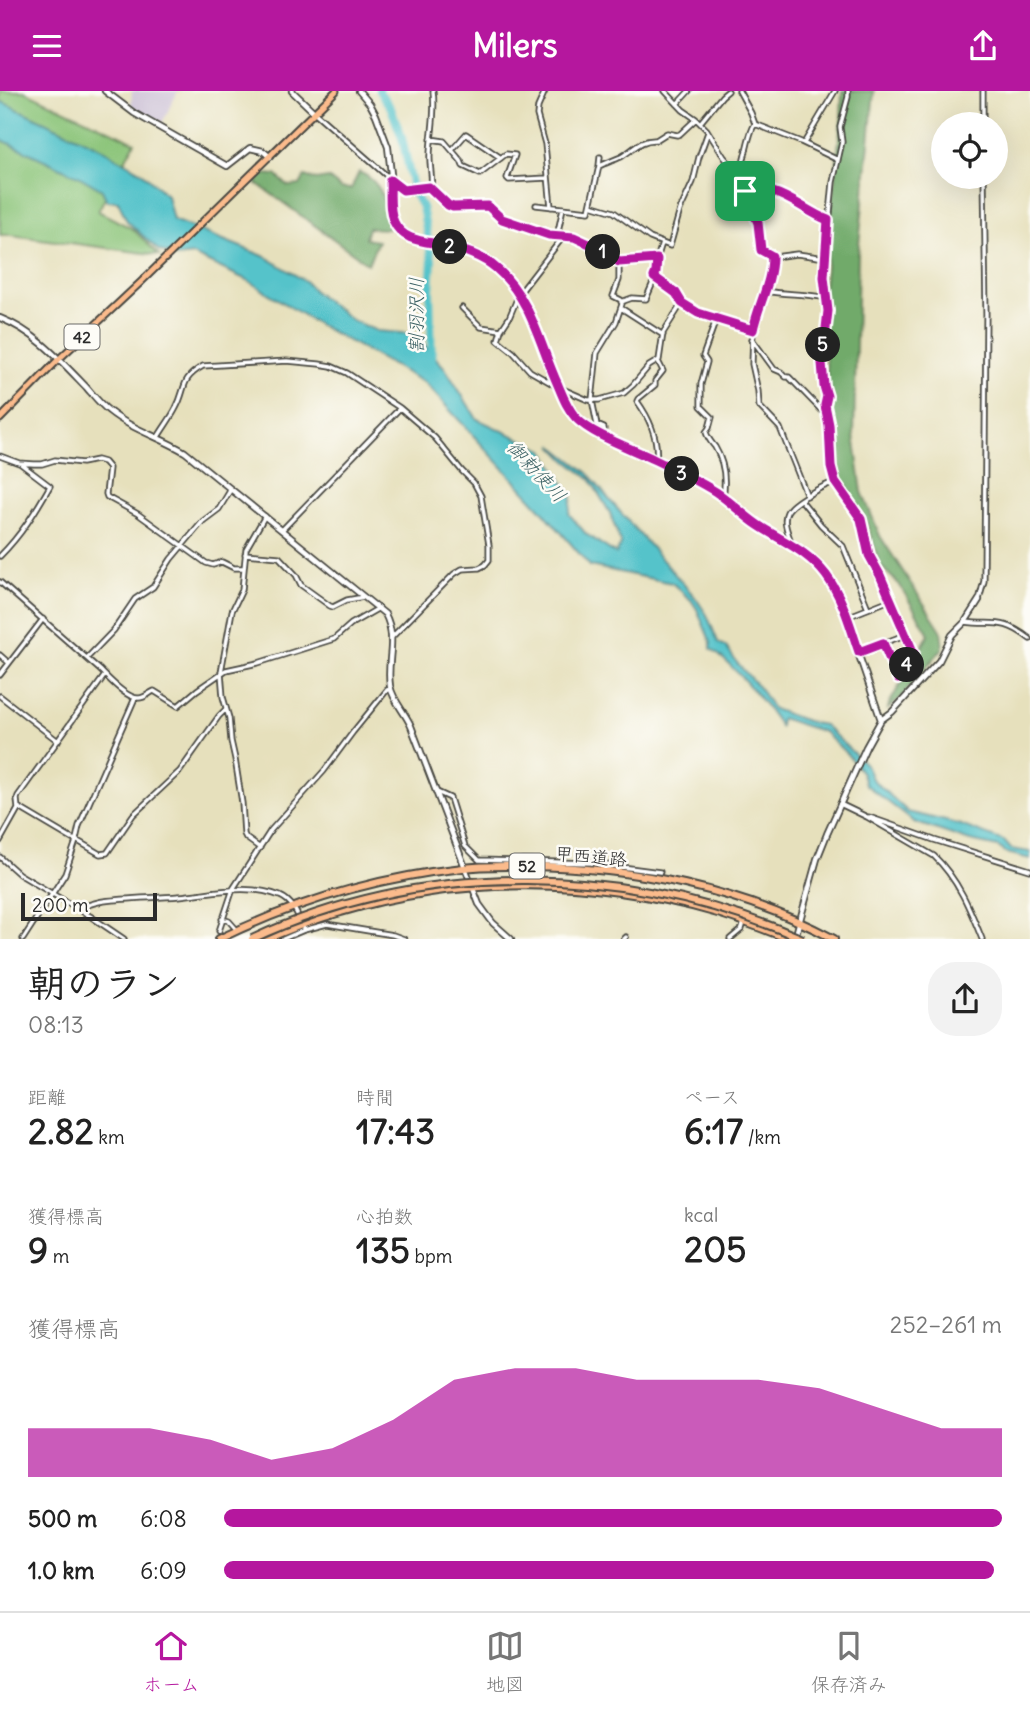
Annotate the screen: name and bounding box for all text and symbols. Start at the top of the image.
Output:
text: Milers [472,25,558,66]
icon: menu [28,27,66,65]
icon: share [964,27,1002,65]
map controls [931,112,1008,189]
button: locate [931,112,1008,189]
pin [715,161,775,221]
icon: arrive [726,172,764,210]
pin: 2 [433,229,468,265]
text: 2 [444,234,455,258]
pin: 1 [586,235,620,269]
text: 1 [599,239,606,263]
water label: 割羽沢川 [404,277,428,353]
road number: 42 [64,325,100,349]
pin: 5 [806,327,840,363]
text: 5 [817,332,828,356]
water label: 御勅使川 [502,435,572,507]
pin: 3 [664,457,700,491]
text: 3 [676,461,687,485]
pin: 4 [890,647,925,683]
text: 4 [901,652,912,676]
street label: 甲西道路 [554,842,628,871]
road number: 52 [510,853,544,879]
scale bar [21,890,158,922]
text: 200 m [32,893,89,917]
text: 朝のラン [28,960,180,1007]
button: share [928,962,1002,1036]
text: 08:13 [28,1010,84,1039]
text: 距離 [28,1085,66,1109]
text: 時間 [356,1085,394,1109]
text: ペース [684,1085,740,1109]
text: 2.82 [28,1109,94,1153]
text: 17:43 [356,1109,435,1153]
text: 6:17 [684,1109,743,1153]
text: km [94,1125,125,1149]
text: /km [743,1125,781,1149]
text: kcal [684,1203,718,1227]
text: 獲得標高 [28,1204,104,1228]
text: 心拍数 [356,1204,413,1228]
text: 205 [684,1227,746,1271]
text: 9 [28,1228,48,1272]
text: 135 [356,1228,410,1272]
text: m [48,1244,69,1268]
text: bpm [410,1244,452,1268]
text: 252–261 m [890,1310,1002,1339]
text: 獲得標高 [28,1314,120,1343]
text: 500 m [28,1504,97,1533]
text: 6:08 [140,1504,187,1533]
text: 1.0 km [28,1556,94,1585]
text: 6:09 [140,1556,187,1585]
tab: ホーム [143,1627,200,1696]
tab: 地図 [486,1627,524,1696]
tab: 保存済み [811,1627,887,1696]

